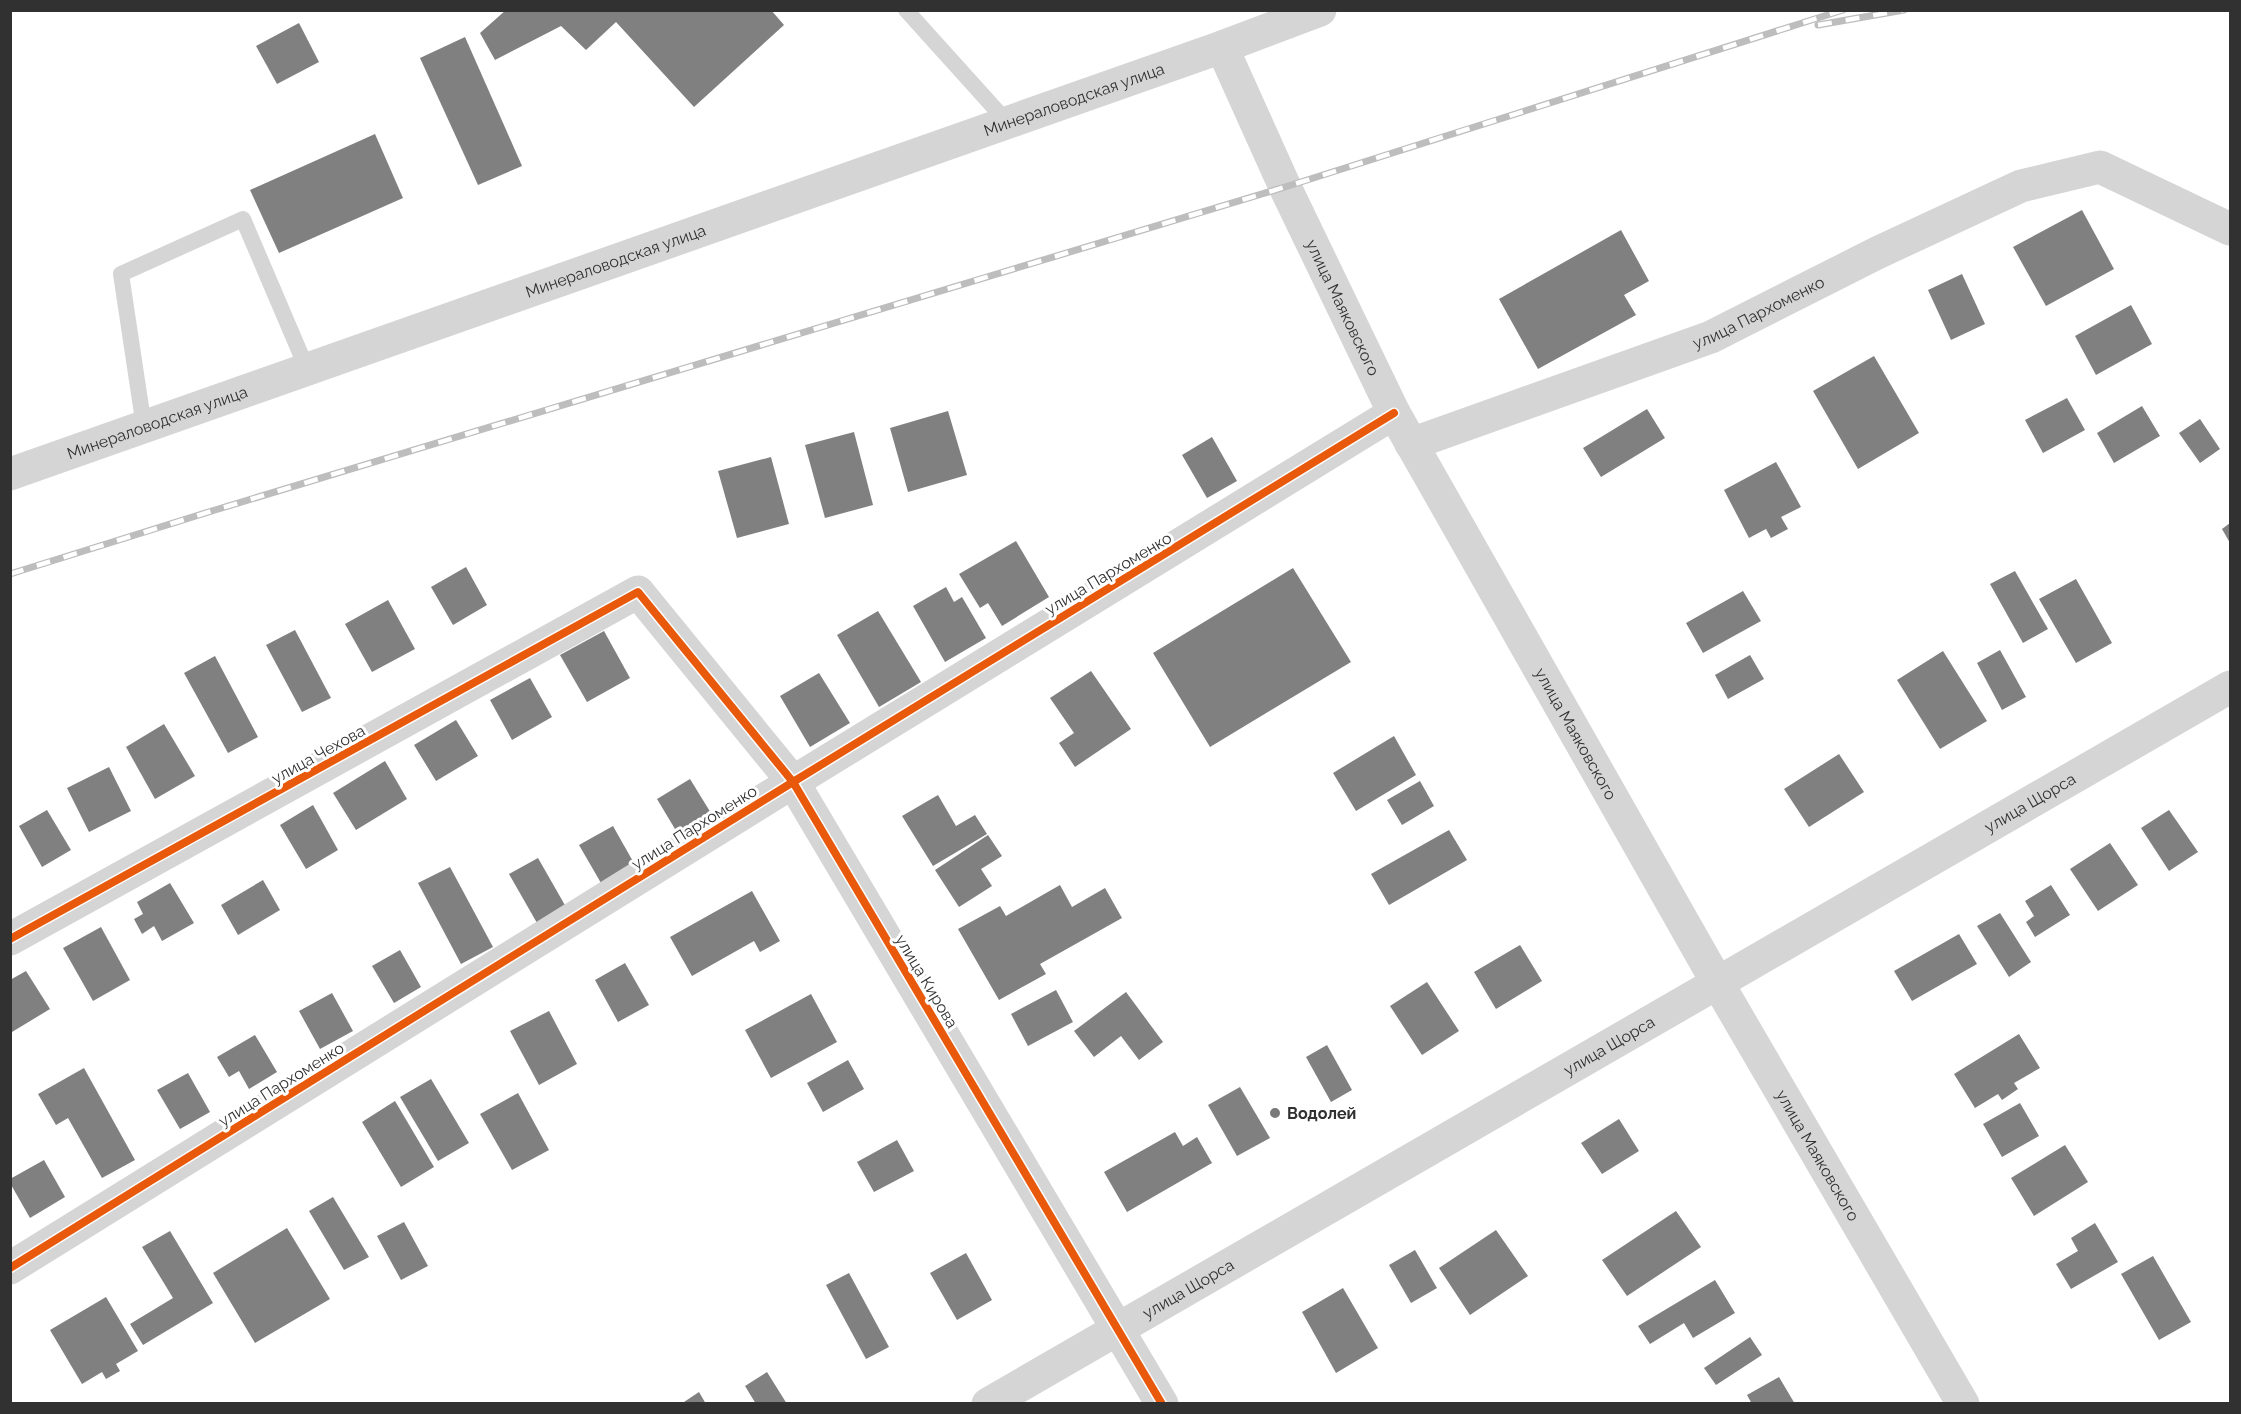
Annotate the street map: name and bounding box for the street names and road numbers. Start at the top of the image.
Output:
street label: Минераловодская улица [981,59,1167,140]
street label: Минераловодская улица [523,221,708,302]
street label: улица Маяковского [1302,237,1383,379]
street label: улица Пархоменко [1690,272,1828,353]
street label: Минераловодская улица [65,382,250,463]
street label: улица Пархоменко [1042,528,1175,619]
street label: улица Маяковского [1531,665,1621,803]
street label: улица Чехова [268,721,368,788]
street label: улица Щорса [1981,769,2079,837]
street label: улица Пархоменко [628,781,760,874]
street label: улица Кирова [891,931,962,1031]
street label: улица Щорса [1560,1012,1658,1080]
street label: улица Пархоменко [215,1038,347,1131]
street label: улица Маяковского [1772,1087,1863,1224]
street label: улица Щорса [1139,1255,1237,1323]

